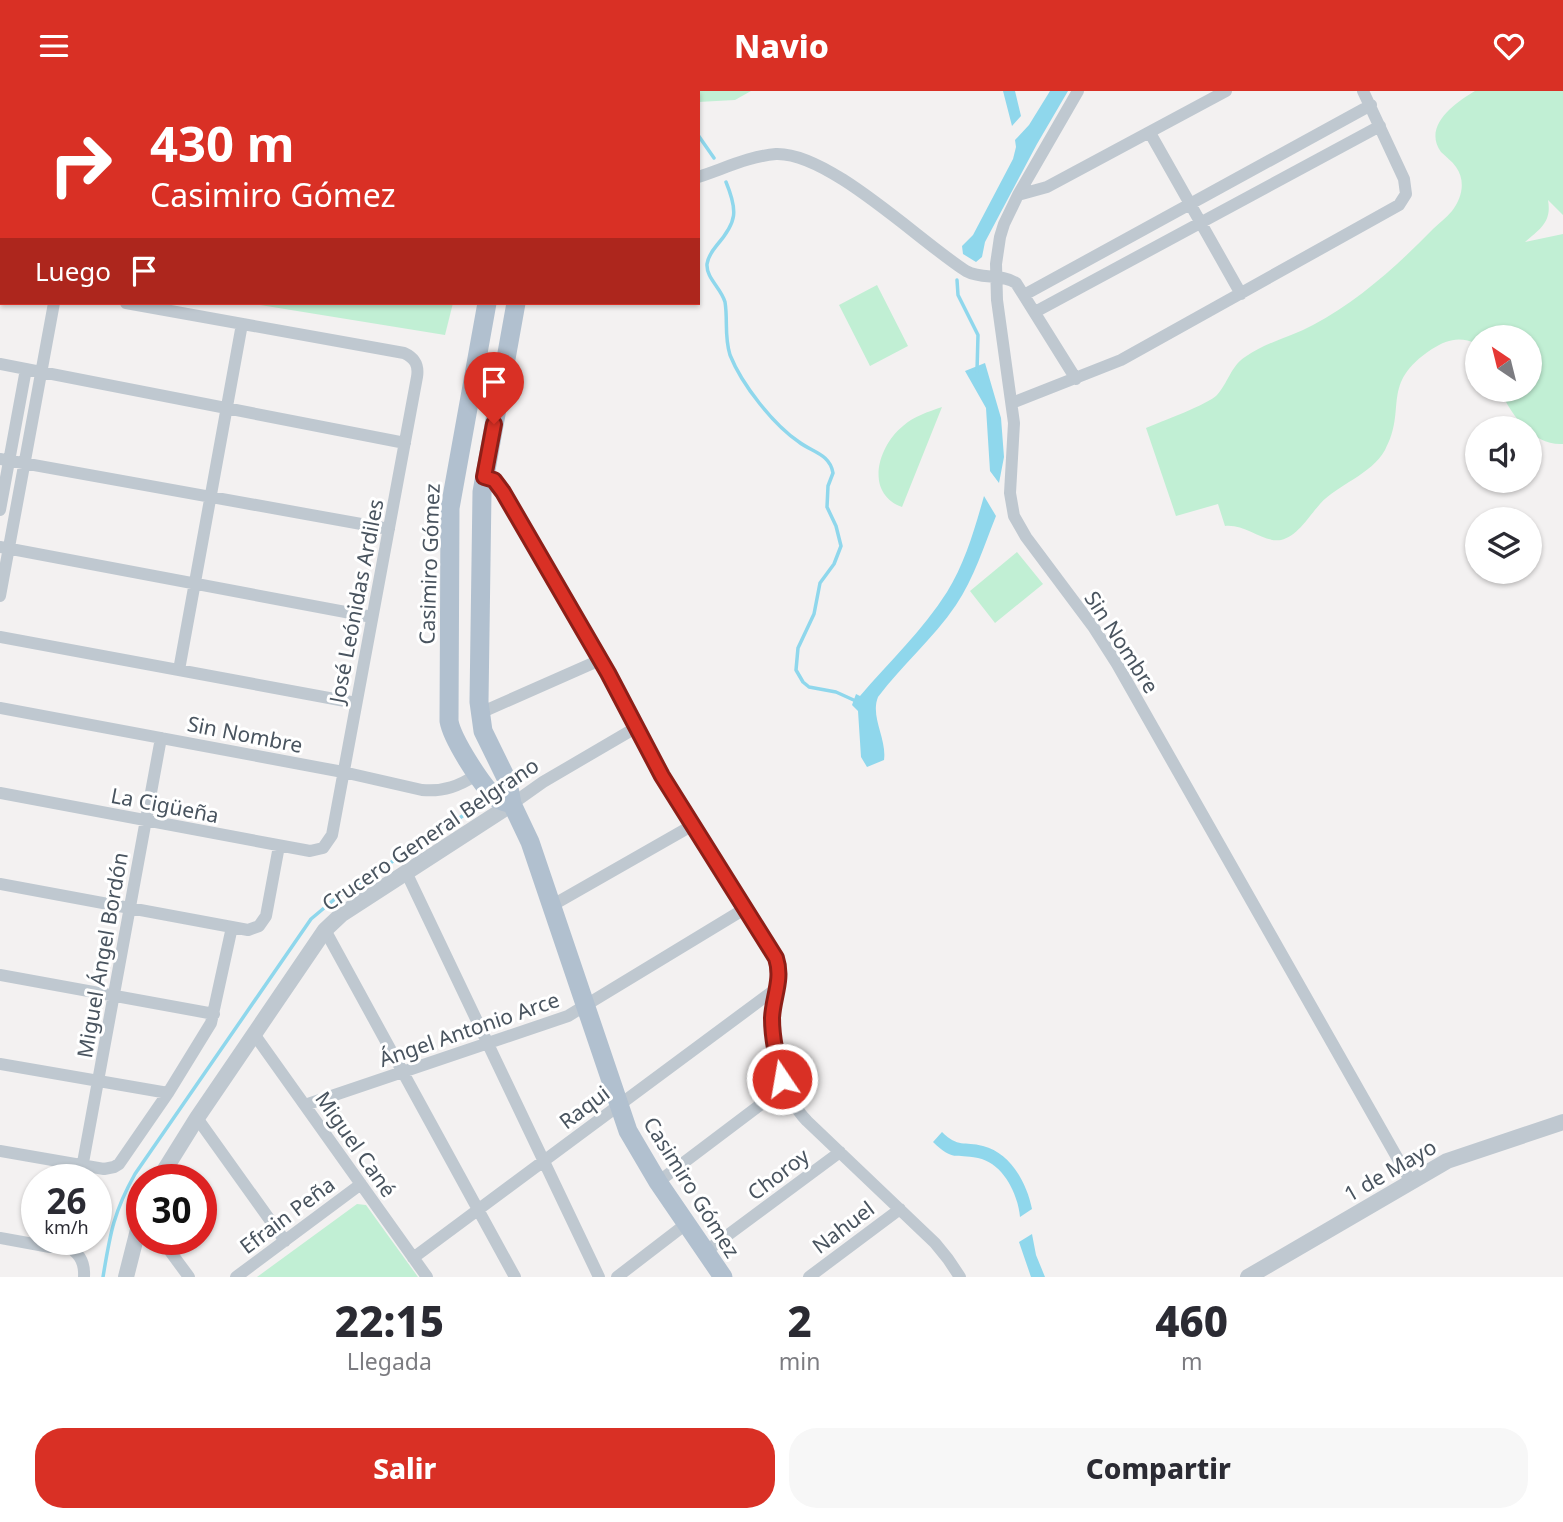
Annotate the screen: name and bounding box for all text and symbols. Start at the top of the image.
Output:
text: Navio [734,24,829,67]
icon: menu [35,27,73,65]
icon: heart [1490,27,1528,65]
text: 430 m [150,110,295,176]
icon: right [35,119,126,210]
text: Casimiro Gómez [150,173,396,216]
icon: arrive [125,252,163,290]
text: Luego [35,253,111,289]
north arrow [1465,325,1542,403]
map controls [1465,325,1542,584]
pin [464,352,524,424]
icon: arrive [475,363,513,401]
button: sound [1465,416,1542,493]
street label: Casimiro Gómez [412,483,446,645]
street label: José Leónidas Ardiles [322,497,390,707]
button: layers [1465,507,1542,584]
street label: Sin Nombre [1078,585,1166,699]
street label: Sin Nombre [185,709,305,759]
street label: Crucero General Belgrano [316,751,544,917]
street label: La Cigüeña [109,781,221,829]
street label: Miguel Ángel Bordón [70,850,134,1060]
street label: Ángel Antonio Arce [375,985,563,1073]
position arrow [745,1042,819,1116]
street label: Raqui [553,1079,615,1135]
street label: Miguel Cané [309,1086,403,1202]
street label: Casimiro Gómez [637,1111,747,1263]
street label: 1 de Mayo [1339,1132,1441,1208]
street label: Choroy [742,1142,815,1206]
speed limit sign: 30 [126,1164,217,1255]
street label: Efrain Peña [234,1170,340,1260]
text: 26 [46,1177,87,1224]
street label: Nahuel [806,1194,880,1260]
text: km/h [44,1215,89,1239]
text: 22:15 [335,1292,444,1349]
text: 2 [787,1292,812,1349]
text: 460 [1155,1292,1228,1349]
text: Llegada [347,1345,432,1377]
text: min [779,1345,820,1377]
text: m [1181,1345,1202,1377]
button: Salir [35,1428,775,1508]
button: Compartir [789,1428,1528,1508]

